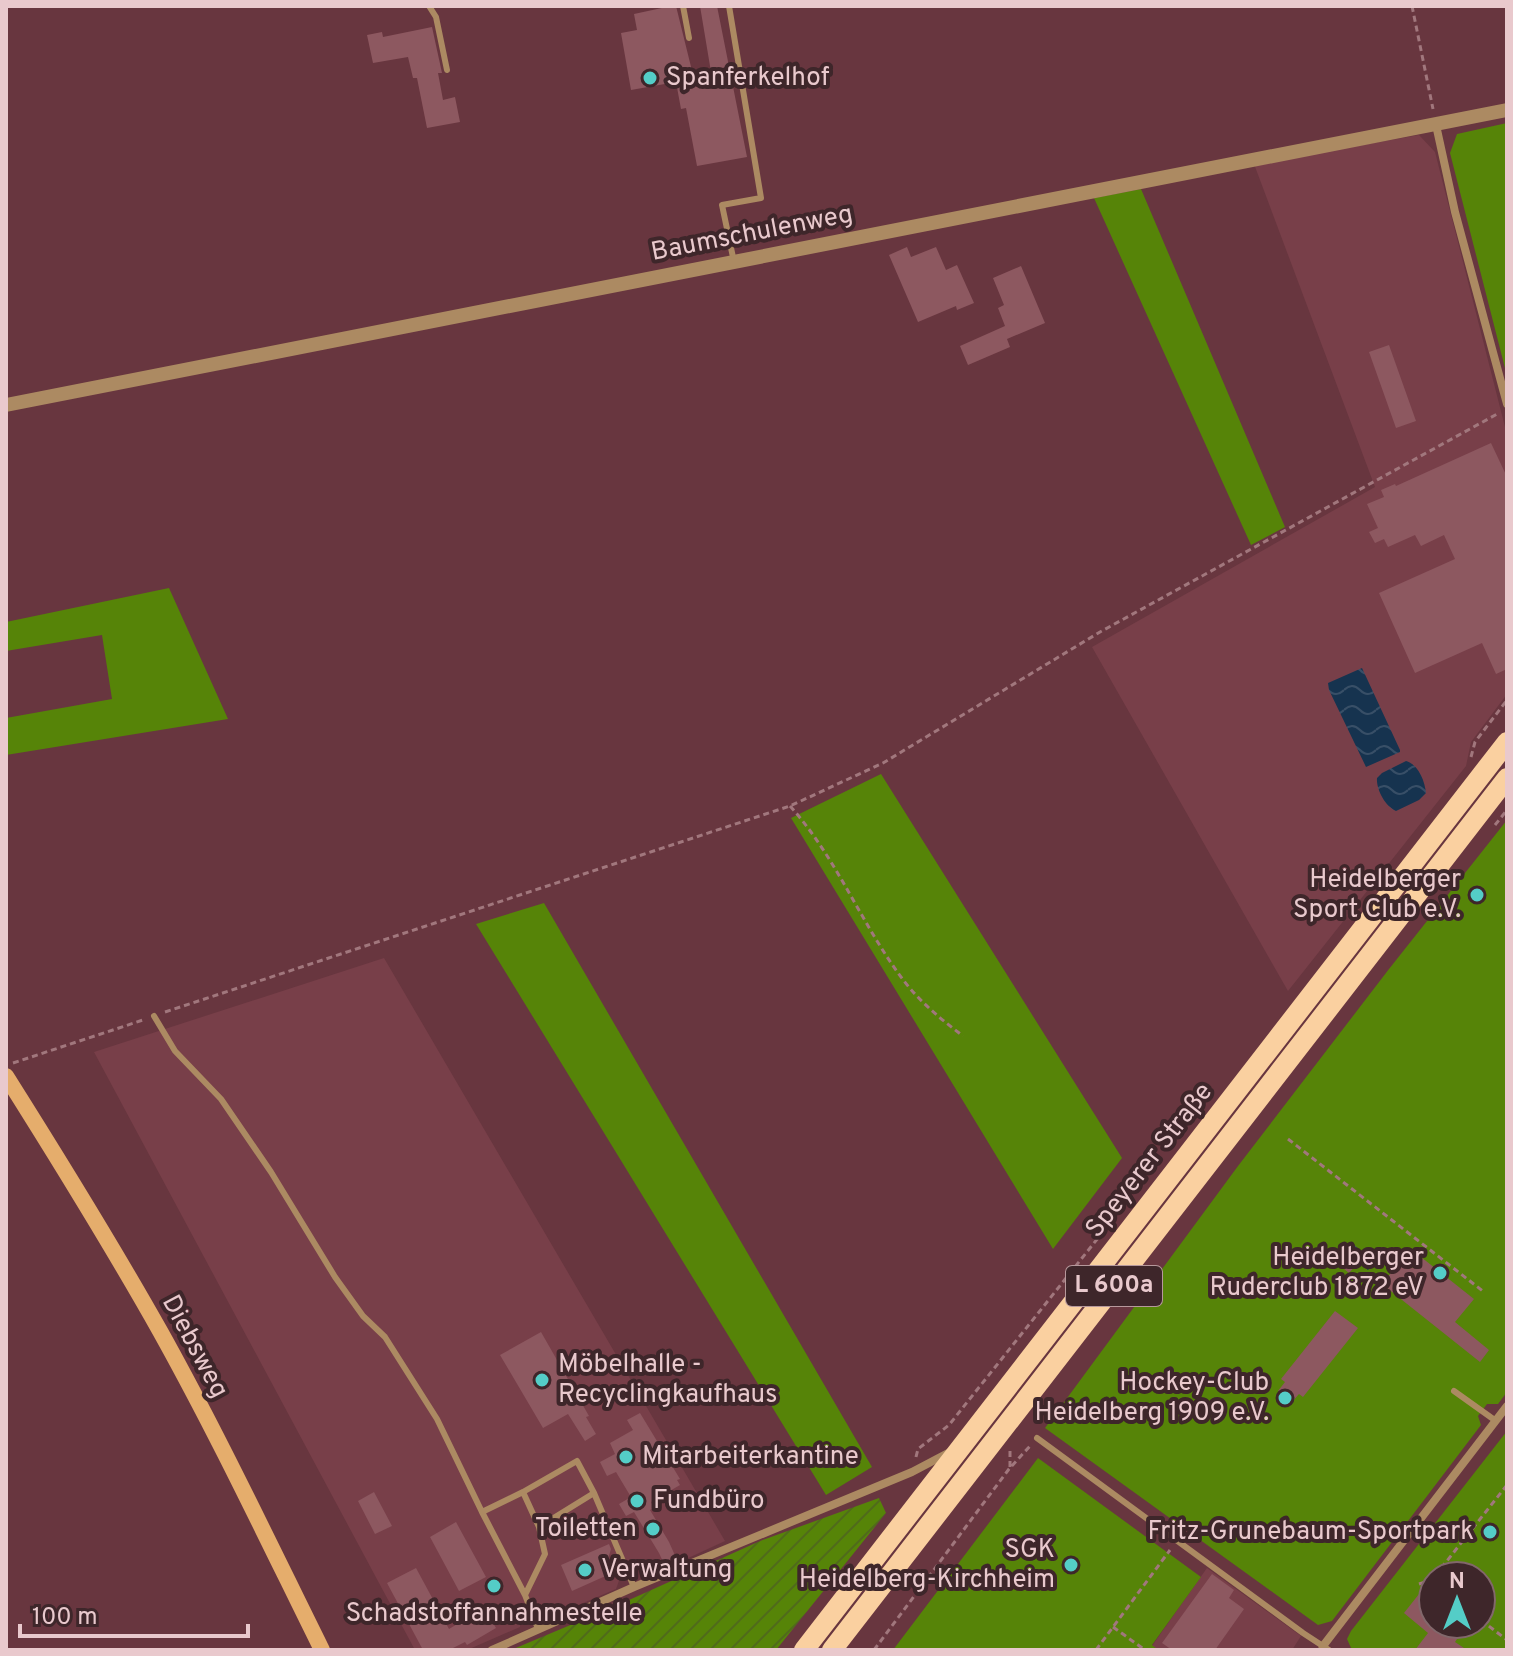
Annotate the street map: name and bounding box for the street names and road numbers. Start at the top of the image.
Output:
street label: Baumschulenweg [648,198,856,270]
street label: Speyerer Straße [1079,1077,1221,1245]
road number: L 600a [1066,1266,1162,1306]
street label: Diebsweg [153,1290,235,1404]

